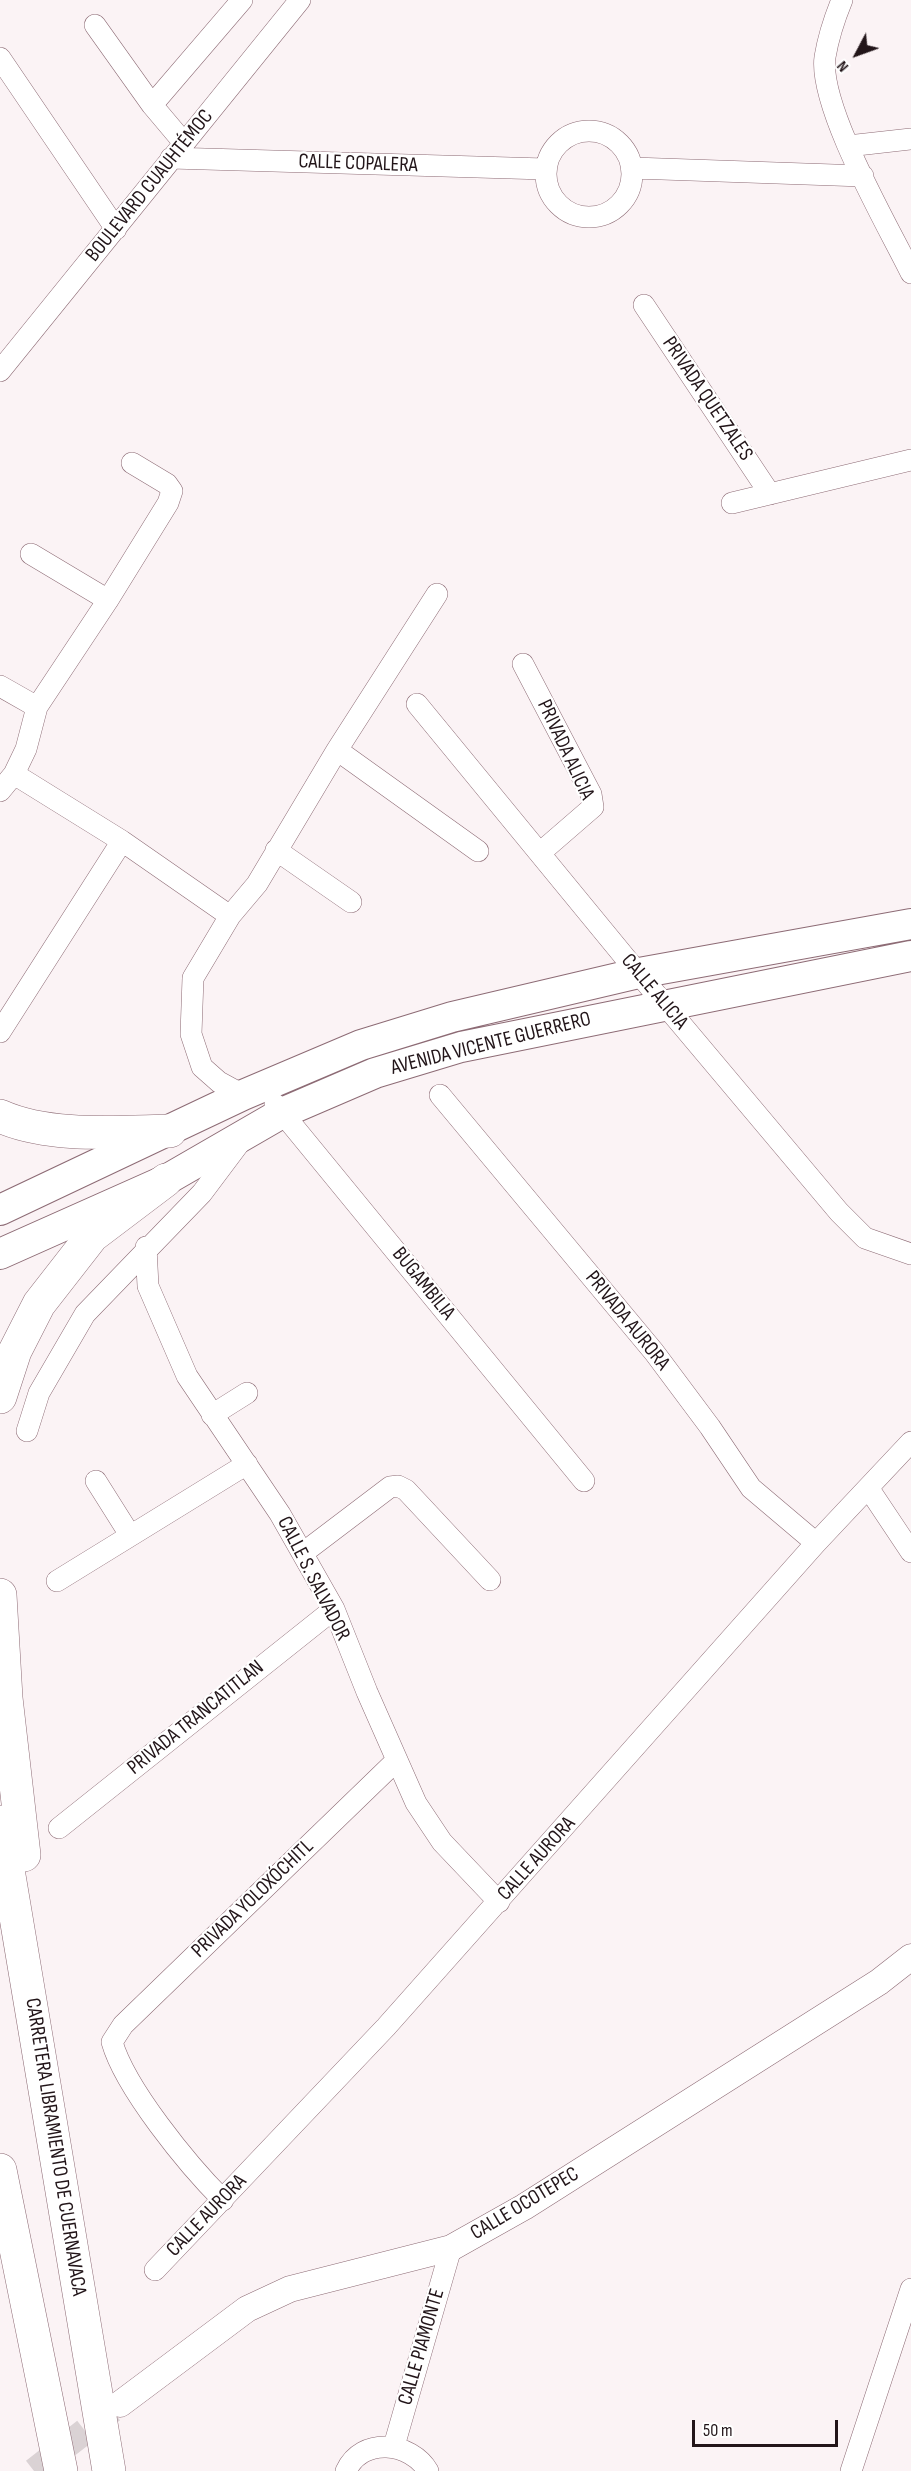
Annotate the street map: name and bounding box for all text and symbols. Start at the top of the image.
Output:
north arrow [827,24,887,84]
text: N [833,57,853,76]
street label: BOULEVARD CUAUHTÉMOC [81,105,219,267]
street label: CALLE COPALERA [298,149,418,179]
street label: PRIVADA QUETZALES [656,332,758,466]
street label: PRIVADA ALICIA [531,696,599,804]
street label: CALLE ALICIA [615,949,693,1035]
street label: AVENIDA VICENTE GUERRERO [388,1007,594,1081]
street label: BUGAMBILIA [386,1243,460,1325]
street label: PRIVADA AURORA [579,1266,675,1376]
street label: CALLE S. SALVADOR [271,1513,355,1645]
street label: PRIVADA TRANCATITLAN [123,1655,269,1781]
street label: CALLE AURORA [493,1812,581,1906]
street label: PRIVADA YOLOXÓCHITL [187,1835,319,1963]
street label: CARRETERA LIBRAMIENTO DE CUERNAVACA [19,1996,91,2298]
street label: CALLE OCOTEPEC [466,2162,584,2246]
street label: CALLE AURORA [162,2170,252,2262]
street label: CALLE PIAMONTE [393,2286,451,2408]
scale bar [695,2408,840,2446]
text: 50 m [703,2420,733,2441]

